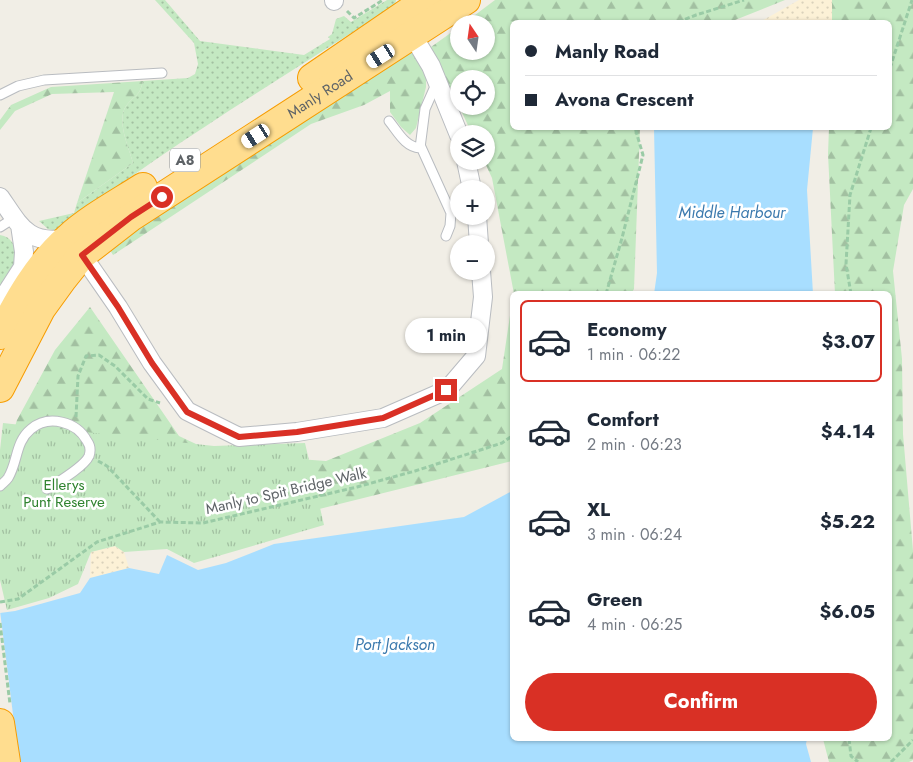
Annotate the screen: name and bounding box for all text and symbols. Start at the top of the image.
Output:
north arrow [450,15,495,60]
map controls [450,15,495,280]
text: Manly Road [555,38,659,65]
car [364,42,397,70]
street label: Manly Road [283,65,357,124]
button: locate [450,70,495,115]
text: Avona Crescent [555,86,693,113]
car [239,122,272,150]
button: layers [450,125,495,170]
road number: A8 [170,148,200,172]
button: + [450,180,495,225]
route start [151,186,173,208]
water label: Middle Harbour [679,201,787,224]
button: − [450,235,495,280]
text: Economy [587,316,667,343]
callout: 1 min [405,318,487,352]
icon: car [527,319,572,364]
text: 1 min [426,324,466,347]
text: $3.07 [822,328,875,355]
text: 1 min · 06:22 [587,343,680,366]
route end [435,379,457,401]
text: Comfort [587,406,659,433]
icon: car [527,409,572,454]
text: $4.14 [821,418,875,445]
text: 2 min · 06:23 [587,433,682,456]
street label: Manly to Spit Bridge Walk [204,462,369,520]
park label: Ellerys Punt Reserve [23,474,105,513]
text: XL [587,496,610,523]
icon: car [527,499,572,544]
text: $5.22 [820,508,875,535]
text: 3 min · 06:24 [587,523,682,546]
text: Green [587,586,643,613]
icon: car [527,589,572,634]
text: $6.05 [820,598,875,625]
text: 4 min · 06:25 [587,613,682,636]
water label: Port Jackson [355,633,435,656]
button: Confirm [525,673,877,731]

